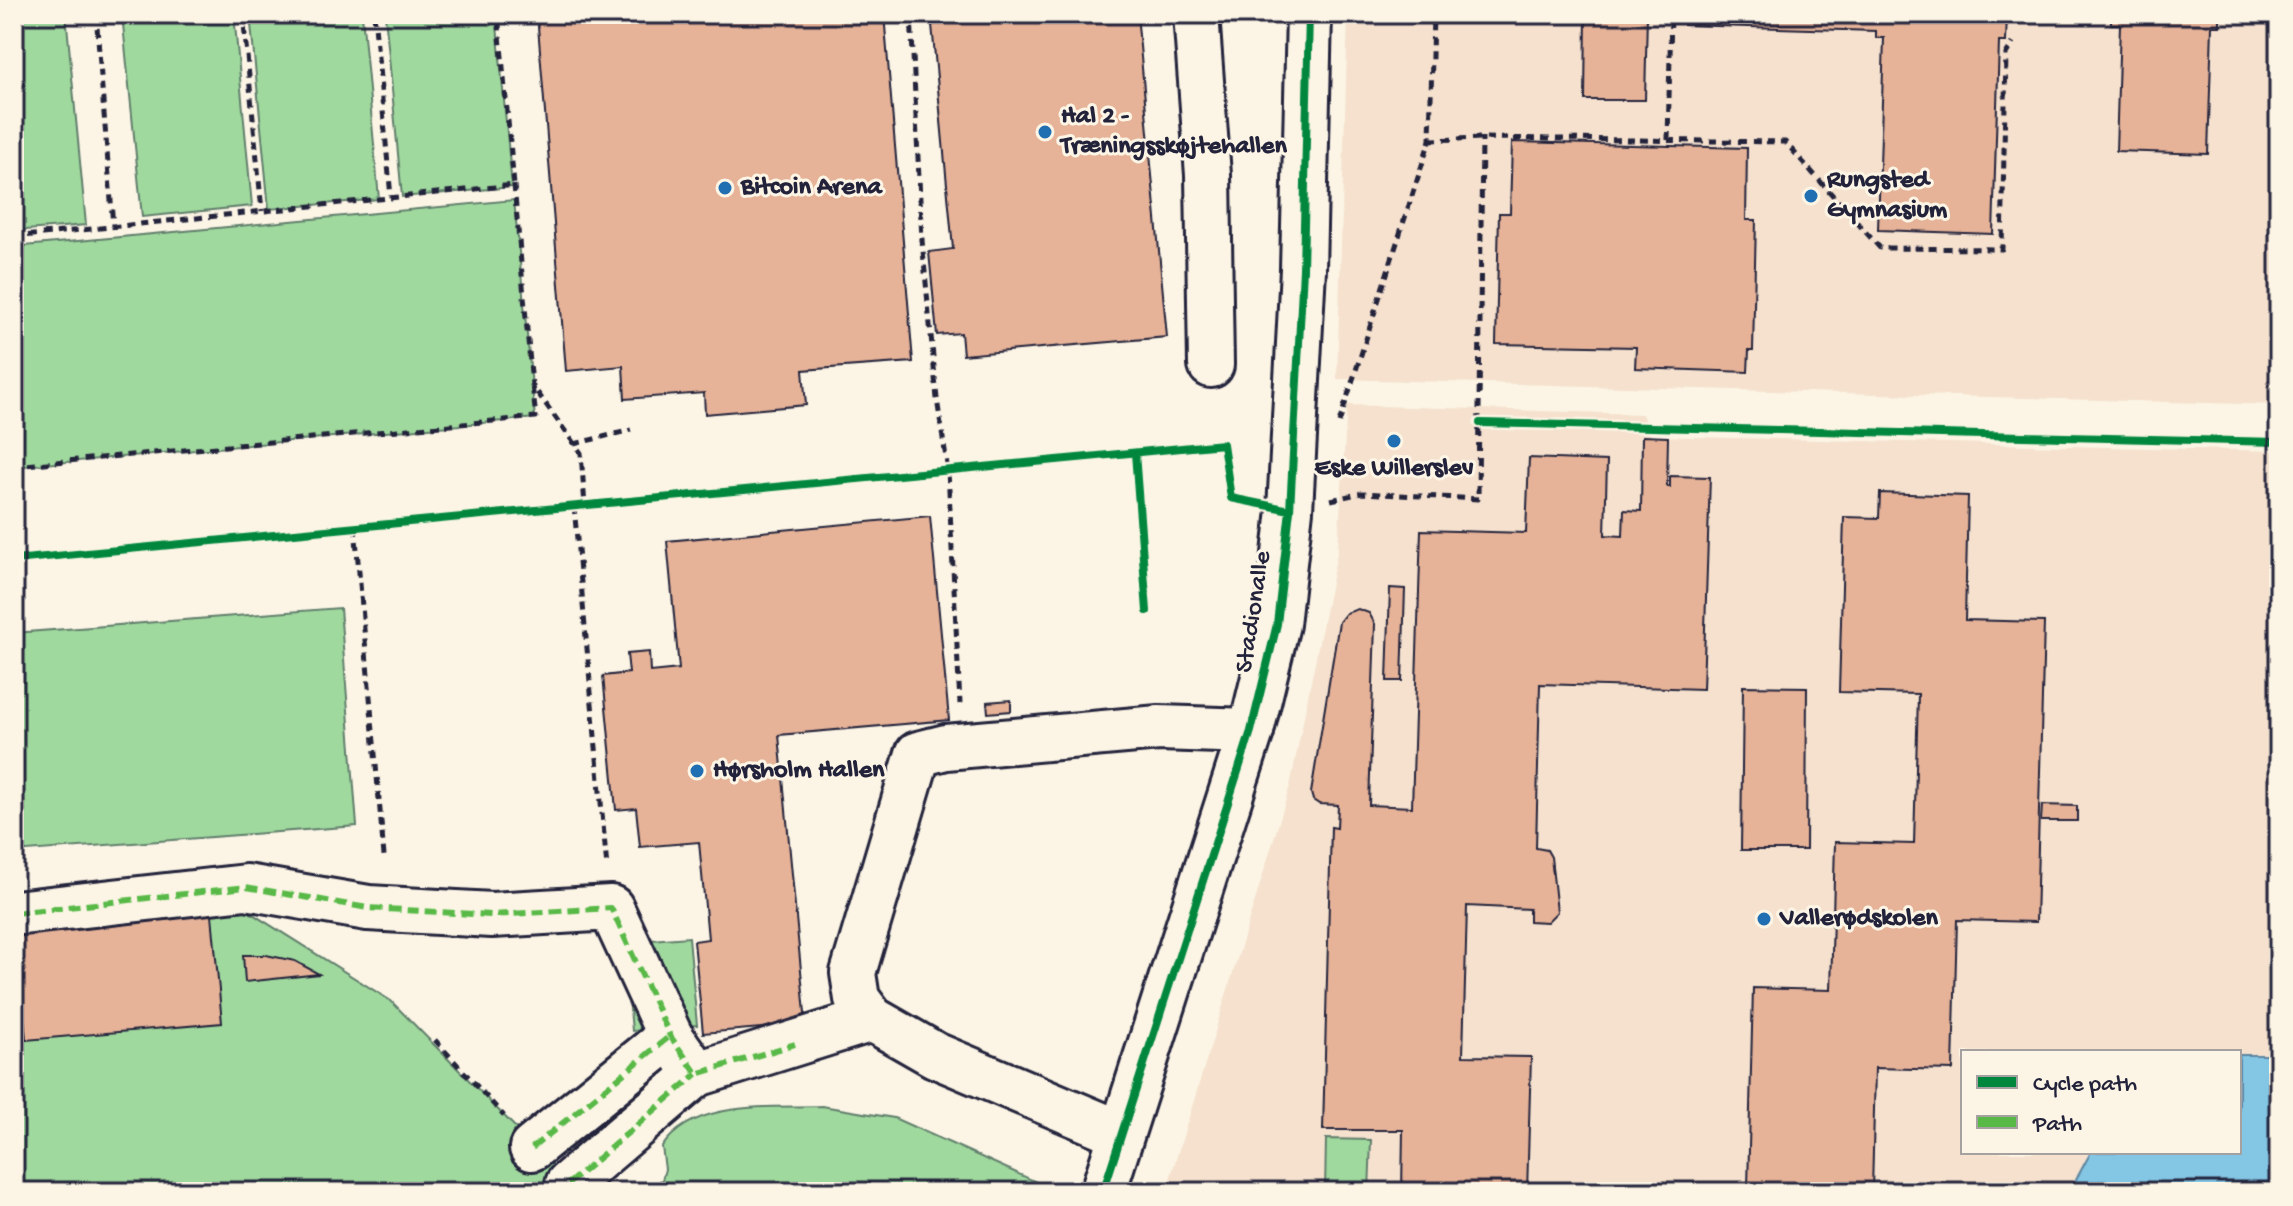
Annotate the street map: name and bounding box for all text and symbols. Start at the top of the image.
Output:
place label: Hal 2 - Træningsskøjtehallen [1059,102,1287,163]
marker: Hal 2 - Træningsskøjtehallen [1036,123,1054,141]
place label: Rungsted Gymnasium [1826,166,1948,227]
place label: Bitcoin Arena [740,173,883,204]
marker: Bitcoin Arena [716,179,734,197]
marker: Rungsted Gymnasium [1802,187,1820,205]
marker: Eske Willerslev [1385,432,1403,450]
place label: Eske Willerslev [1315,454,1474,485]
street label: Stadionalle [1230,548,1280,675]
place label: Hørsholm Hallen [713,756,885,787]
marker: Hørsholm Hallen [688,762,706,780]
place label: Vallerødskolen [1779,904,1939,935]
marker: Vallerødskolen [1755,910,1773,928]
legend [1961,1050,2241,1154]
text: Cycle path [2033,1071,2137,1100]
text: Path [2032,1111,2082,1140]

